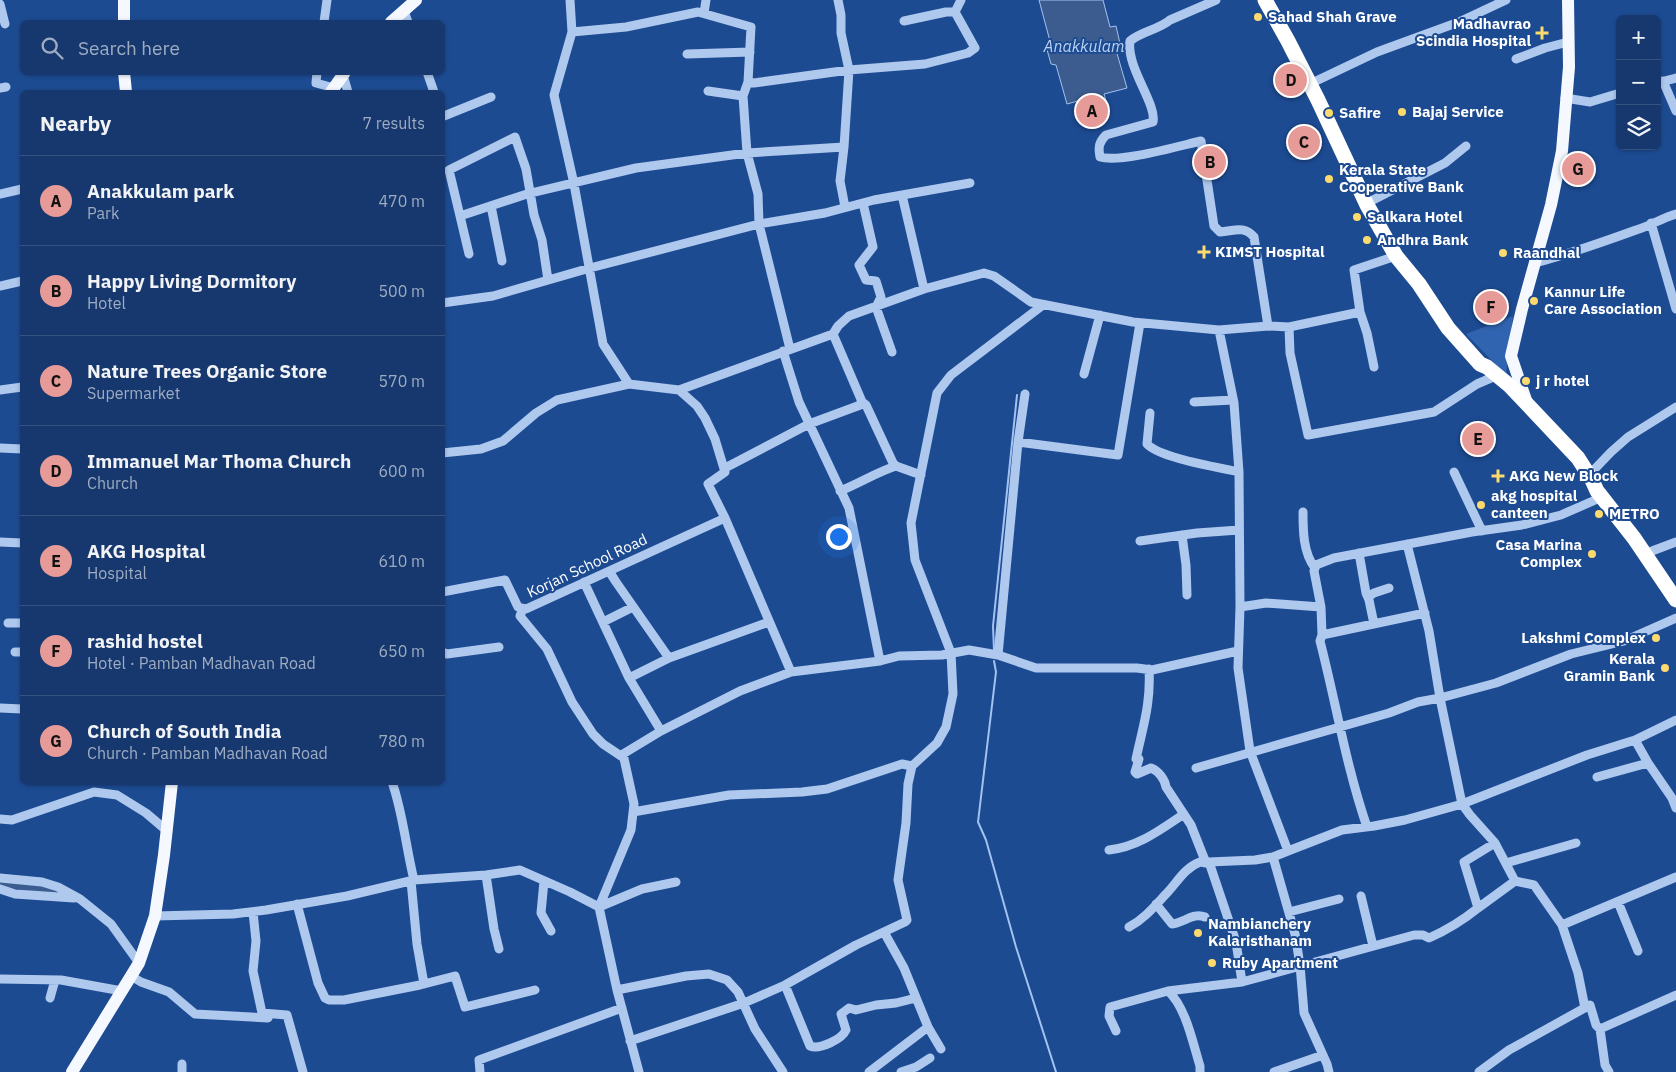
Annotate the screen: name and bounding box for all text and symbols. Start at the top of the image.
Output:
place label: Sahad Shah Grave [1268,7,1397,26]
marker: Sahad Shah Grave [1252,11,1264,23]
place label: Madhavrao Scindia Hospital [1416,14,1531,50]
map controls [1616,15,1661,150]
button: + [1616,15,1661,60]
search box [20,20,445,75]
marker: Madhavrao Scindia Hospital [1535,26,1549,40]
icon: search [38,34,66,62]
text: Search here [78,36,180,60]
water label: Anakkulam [1042,36,1125,56]
button: − [1616,60,1661,105]
pin: D [1275,61,1307,99]
pin: A [1076,92,1108,130]
place label: Bajaj Service [1412,102,1504,121]
place label: Safire [1339,103,1381,122]
button: layers [1616,105,1661,150]
marker: Bajaj Service [1396,106,1408,118]
marker: Safire [1323,107,1335,119]
text: Nearby [40,109,111,137]
text: 7 results [362,113,425,133]
pin: C [1288,123,1320,161]
pin: B [1194,143,1226,181]
pin: G [1562,150,1594,188]
place label: Kerala State Cooperative Bank [1339,160,1464,196]
marker: Kerala State Cooperative Bank [1323,173,1335,185]
text: Anakkulam park [87,179,234,203]
text: A [51,191,61,211]
text: 470 m [378,191,425,211]
text: Park [87,203,119,223]
place label: Salkara Hotel [1367,207,1463,226]
marker: Salkara Hotel [1351,211,1363,223]
place label: Andhra Bank [1377,230,1469,249]
marker: Andhra Bank [1361,234,1373,246]
place label: KIMST Hospital [1215,242,1325,261]
place label: Raandhal [1513,243,1581,262]
marker: KIMST Hospital [1197,245,1211,259]
marker: Raandhal [1497,247,1509,259]
text: Happy Living Dormitory [87,269,297,293]
text: B [51,281,61,301]
text: 500 m [378,281,425,301]
place label: Kannur Life Care Association [1544,282,1662,318]
pin: F [1475,288,1507,326]
text: Hotel [87,293,126,313]
marker: Kannur Life Care Association [1528,295,1540,307]
text: Nature Trees Organic Store [87,359,327,383]
text: C [51,371,61,391]
text: 570 m [378,371,425,391]
place label: j r hotel [1535,371,1590,390]
marker: j r hotel [1520,375,1532,387]
text: Supermarket [87,383,180,403]
pin: E [1462,420,1494,458]
text: Immanuel Mar Thoma Church [87,449,351,473]
text: D [50,461,62,481]
text: 600 m [378,461,425,481]
place label: AKG New Block [1509,466,1619,485]
marker: AKG New Block [1491,469,1505,483]
text: Church [87,473,138,493]
place label: akg hospital canteen [1491,486,1578,522]
marker: akg hospital canteen [1475,499,1487,511]
place label: METRO [1609,504,1660,523]
marker: METRO [1593,508,1605,520]
your location [826,524,852,550]
street label: Korjan School Road [524,529,650,602]
place label: Casa Marina Complex [1495,535,1583,571]
text: AKG Hospital [87,539,206,563]
marker: Casa Marina Complex [1586,548,1598,560]
text: E [51,551,61,571]
text: 610 m [378,551,425,571]
text: Hospital [87,563,147,583]
place label: Lakshmi Complex [1521,628,1647,647]
text: rashid hostel [87,629,203,653]
marker: Lakshmi Complex [1650,632,1662,644]
text: F [51,641,61,661]
text: 650 m [378,641,425,661]
place label: Kerala Gramin Bank [1564,649,1655,685]
text: Hotel · Pamban Madhavan Road [87,653,316,673]
marker: Kerala Gramin Bank [1659,662,1671,674]
text: Church of South India [87,719,282,743]
text: G [50,731,62,751]
text: 780 m [378,731,425,751]
text: Church · Pamban Madhavan Road [87,743,328,763]
place label: Nambianchery Kalaristhanam [1208,914,1312,950]
marker: Nambianchery Kalaristhanam [1192,927,1204,939]
place label: Ruby Apartment [1222,953,1338,972]
marker: Ruby Apartment [1206,957,1218,969]

